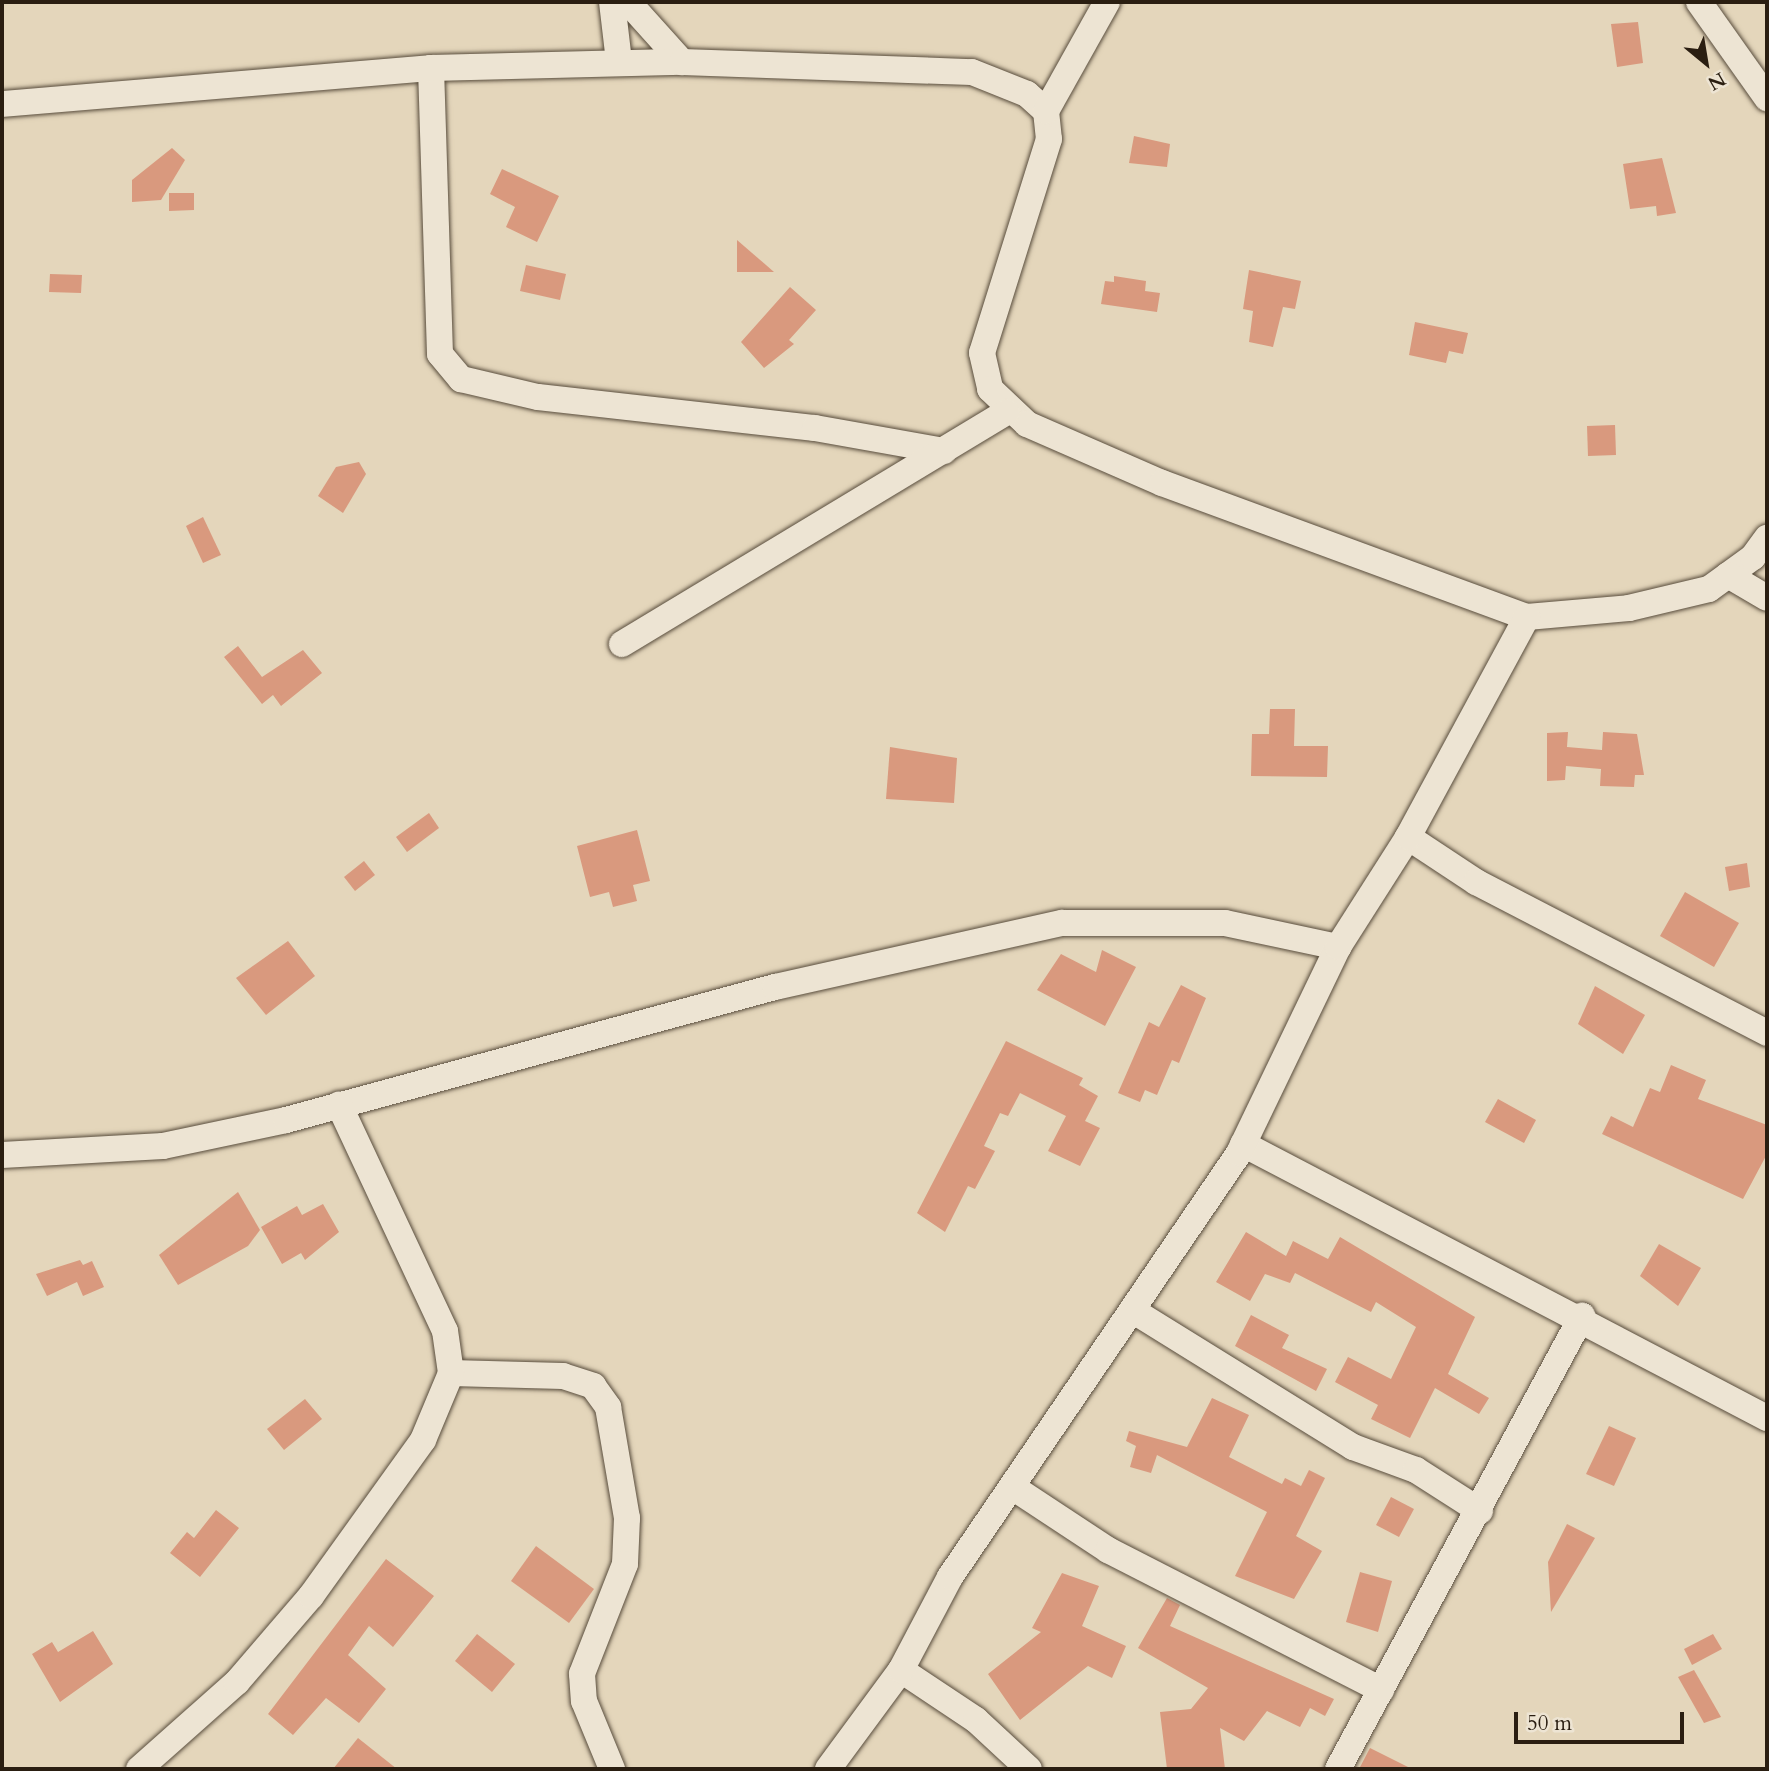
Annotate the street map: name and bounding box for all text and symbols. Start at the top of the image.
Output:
north arrow [1671,28,1741,98]
text: N [1703,66,1730,97]
scale bar [1517,1698,1687,1742]
text: 50 m [1527,1709,1572,1738]

